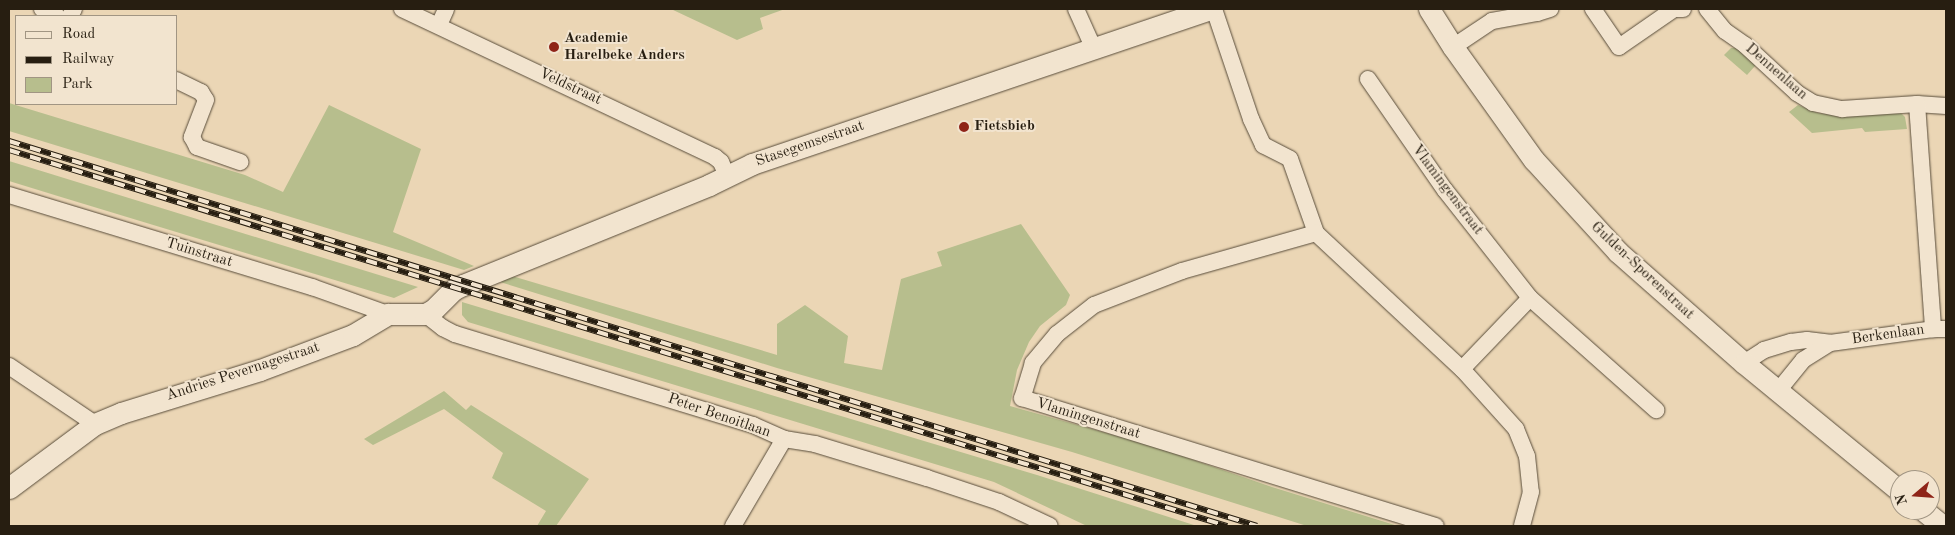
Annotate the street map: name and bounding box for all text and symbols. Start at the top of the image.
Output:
legend [15,15,178,105]
text: Road [62,27,95,42]
place label: Academie Harelbeke Anders [564,29,685,64]
street label: Dennenlaan [1741,40,1811,104]
marker: Academie Harelbeke Anders [548,41,560,53]
text: Railway [62,52,115,67]
street label: Veldstraat [536,65,604,109]
text: Park [62,77,93,92]
street label: Stasegemsestraat [753,117,867,171]
place label: Fietsbieb [974,118,1035,136]
marker: Fietsbieb [958,121,970,133]
street label: Vlamingenstraat [1407,141,1487,239]
street label: Gulden-Sporenstraat [1587,218,1697,324]
street label: Tuinstraat [163,234,235,272]
street label: Berkenlaan [1851,321,1925,349]
street label: Andries Pevernagestraat [164,339,322,405]
street label: Peter Benoitlaan [665,390,773,442]
street label: Vlamingenstraat [1034,395,1142,443]
north arrow [1890,470,1940,520]
text: N [1893,492,1910,507]

